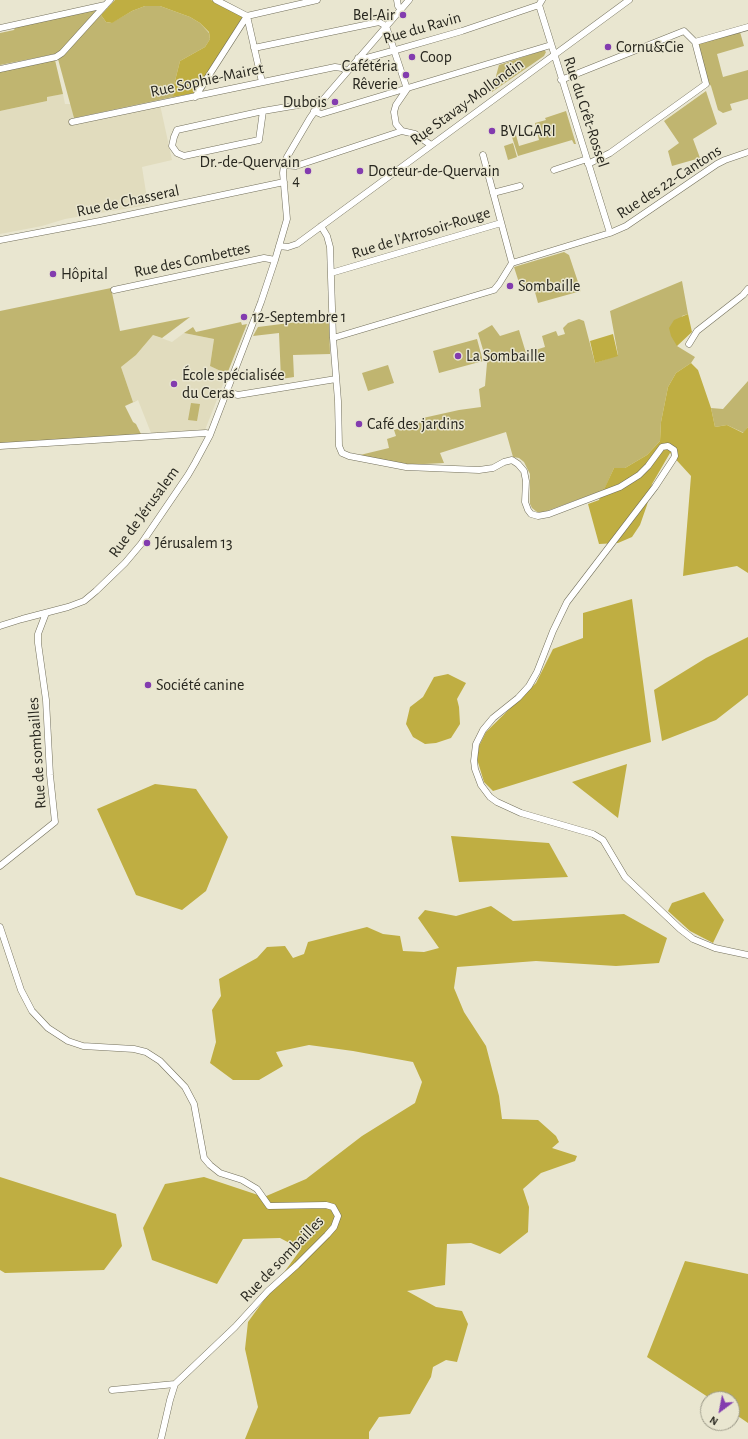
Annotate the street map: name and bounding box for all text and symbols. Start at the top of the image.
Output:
place label: Bel-Air [353,5,395,25]
street label: Rue du Ravin [381,8,463,48]
marker: Bel-Air [398,10,408,20]
place label: Cornu&Cie [616,37,684,57]
marker: Cornu&Cie [603,42,613,52]
place label: Coop [420,47,452,67]
marker: Coop [407,52,417,62]
street label: Rue Stavay-Mollondin [407,54,527,150]
street label: Rue du Crêt-Rossel [559,54,613,170]
place label: Cafétéria Rêverie [342,56,398,94]
street label: Rue Sophie-Mairet [149,59,265,101]
marker: Cafétéria Rêverie [401,70,411,80]
place label: Dubois [283,92,327,112]
marker: Dubois [330,97,340,107]
place label: BVLGARI [500,121,556,141]
marker: BVLGARI [487,126,497,136]
street label: Rue des 22-Cantons [613,141,725,223]
place label: Dr.-de-Quervain 4 [200,152,300,190]
place label: Docteur-de-Quervain [368,161,500,181]
marker: Dr.-de-Quervain 4 [303,166,313,176]
marker: Docteur-de-Quervain [355,166,365,176]
street label: Rue de Chasseral [75,181,181,221]
street label: Rue de l'Arrosoir-Rouge [349,203,493,263]
street label: Rue des Combettes [132,238,252,282]
place label: Hôpital [61,264,108,284]
marker: Hôpital [48,269,58,279]
place label: Sombaille [518,276,580,296]
marker: Sombaille [505,281,515,291]
place label: 12-Septembre 1 [252,307,346,327]
marker: 12-Septembre 1 [239,312,249,322]
place label: La Sombaille [466,346,545,366]
marker: La Sombaille [453,351,463,361]
place label: École spécialisée du Ceras [182,365,285,403]
marker: École spécialisée du Ceras [169,379,179,389]
place label: Café des jardins [367,414,464,434]
marker: Café des jardins [354,419,364,429]
street label: Rue de Jérusalem [105,463,183,561]
place label: Jérusalem 13 [155,533,233,553]
marker: Jérusalem 13 [142,538,152,548]
place label: Société canine [156,675,244,695]
marker: Société canine [143,680,153,690]
street label: Rue de sombailles [24,696,50,810]
street label: Rue de sombailles [236,1212,328,1306]
north arrow [700,1391,740,1431]
text: N [708,1414,720,1427]

